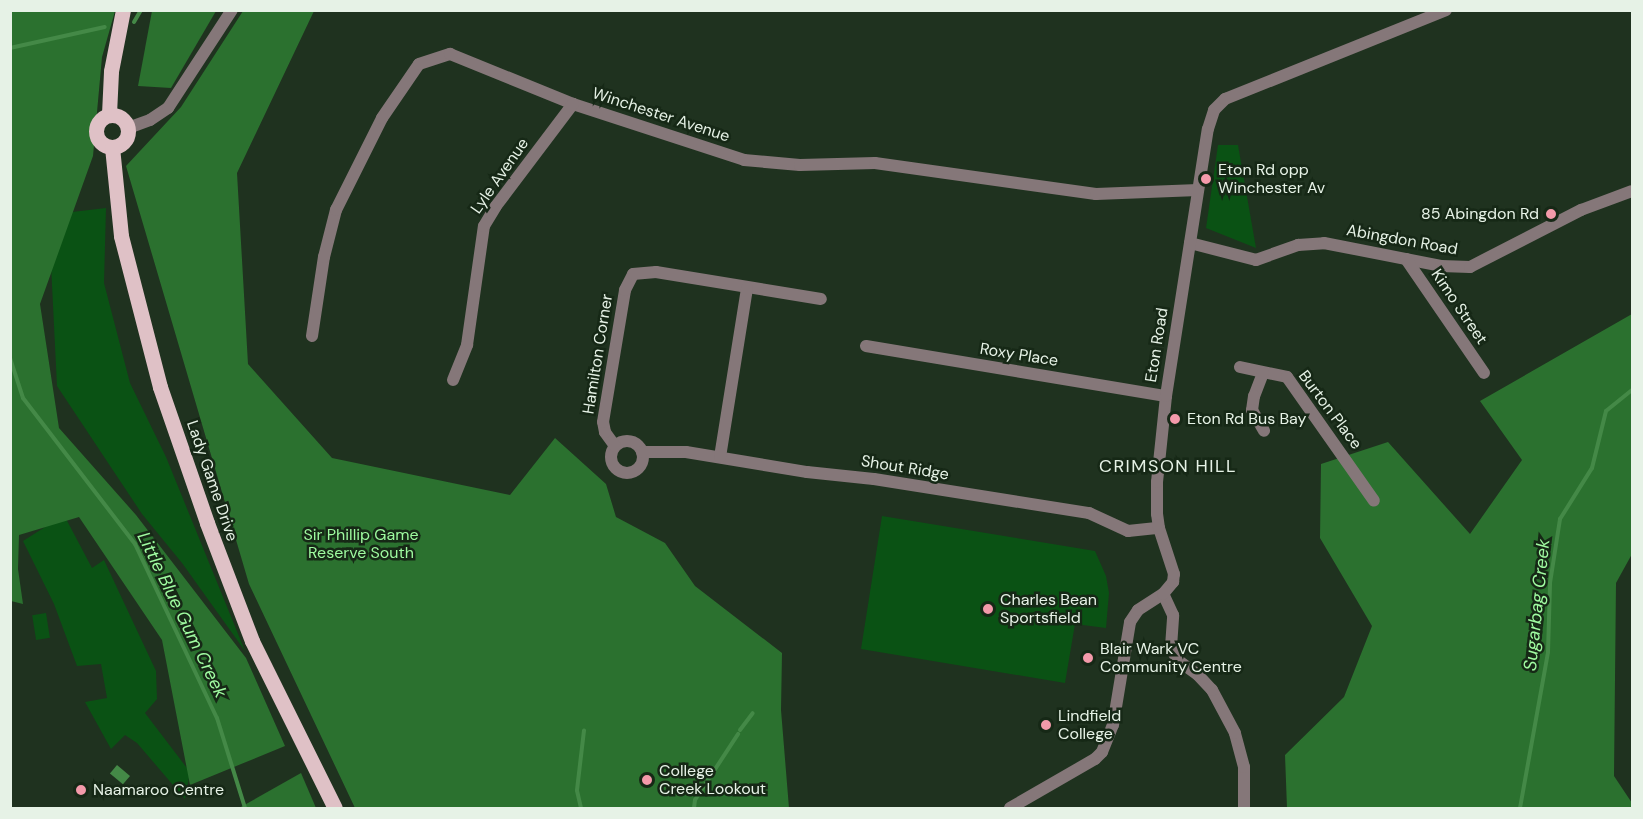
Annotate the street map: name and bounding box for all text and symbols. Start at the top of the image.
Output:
street label: Winchester Avenue [590,84,732,146]
street label: Lyle Avenue [467,135,533,217]
place label: Eton Rd opp Winchester Av [1218,160,1325,198]
marker: Eton Rd opp Winchester Av [1199,172,1213,186]
place label: 85 Abingdon Rd [1421,204,1539,224]
marker: 85 Abingdon Rd [1544,207,1558,221]
street label: Abingdon Road [1345,221,1459,259]
street label: Kimo Street [1427,266,1491,348]
street label: Hamilton Corner [579,293,617,415]
street label: Eton Road [1142,306,1172,384]
street label: Roxy Place [978,339,1060,371]
street label: Burton Place [1294,367,1366,453]
place label: Eton Rd Bus Bay [1187,409,1306,429]
marker: Eton Rd Bus Bay [1168,412,1182,426]
street label: Lady Game Drive [182,418,242,544]
street label: Shout Ridge [860,452,950,484]
district label: CRIMSON HILL [1099,455,1237,477]
park label: Sir Phillip Game Reserve South [303,525,419,563]
water label: Little Blue Gum Creek [132,529,232,701]
water label: Sugarbag Creek [1519,538,1555,672]
place label: Charles Bean Sportsfield [1000,590,1097,628]
marker: Charles Bean Sportsfield [981,602,995,616]
place label: Blair Wark VC Community Centre [1100,639,1242,677]
marker: Blair Wark VC Community Centre [1081,651,1095,665]
place label: Lindfield College [1058,706,1121,744]
marker: Lindfield College [1039,718,1053,732]
place label: College Creek Lookout [659,761,766,799]
marker: College Creek Lookout [640,773,654,787]
place label: Naamaroo Centre [93,780,224,800]
marker: Naamaroo Centre [74,783,88,797]

